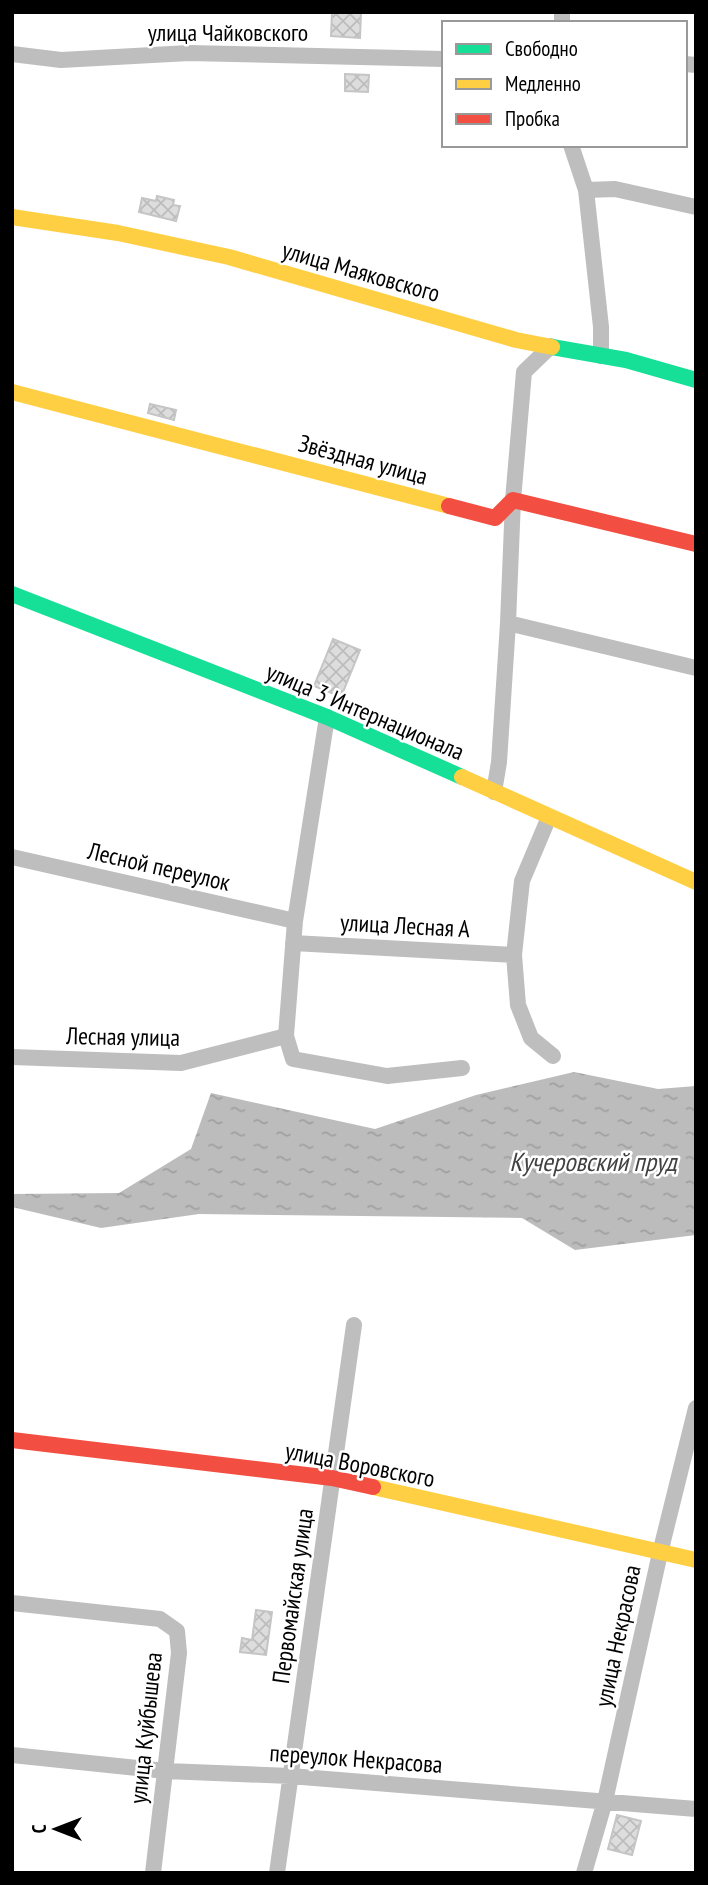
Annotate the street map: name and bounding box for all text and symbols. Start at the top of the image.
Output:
street label: улица Чайковского [148,17,308,48]
legend [442,21,687,147]
text: Свободно [505,35,578,62]
text: Медленно [505,70,581,97]
text: Пробка [505,105,560,132]
street label: улица Маяковского [279,234,444,309]
street label: Звёздная улица [295,427,431,492]
street label: улица 3 Интернационала [261,656,469,767]
street label: Лесной переулок [84,835,234,898]
street label: улица Лесная А [339,907,471,944]
street label: Лесная улица [65,1020,180,1053]
water label: Кучеровский пруд [509,1145,678,1178]
street label: улица Воровского [283,1435,437,1494]
street label: Первомайская улица [265,1506,320,1686]
street label: улица Некрасова [587,1562,648,1710]
street label: улица Куйбышева [122,1651,169,1805]
street label: переулок Некрасова [268,1737,444,1780]
north arrow [21,1794,91,1864]
text: С [27,1824,51,1833]

